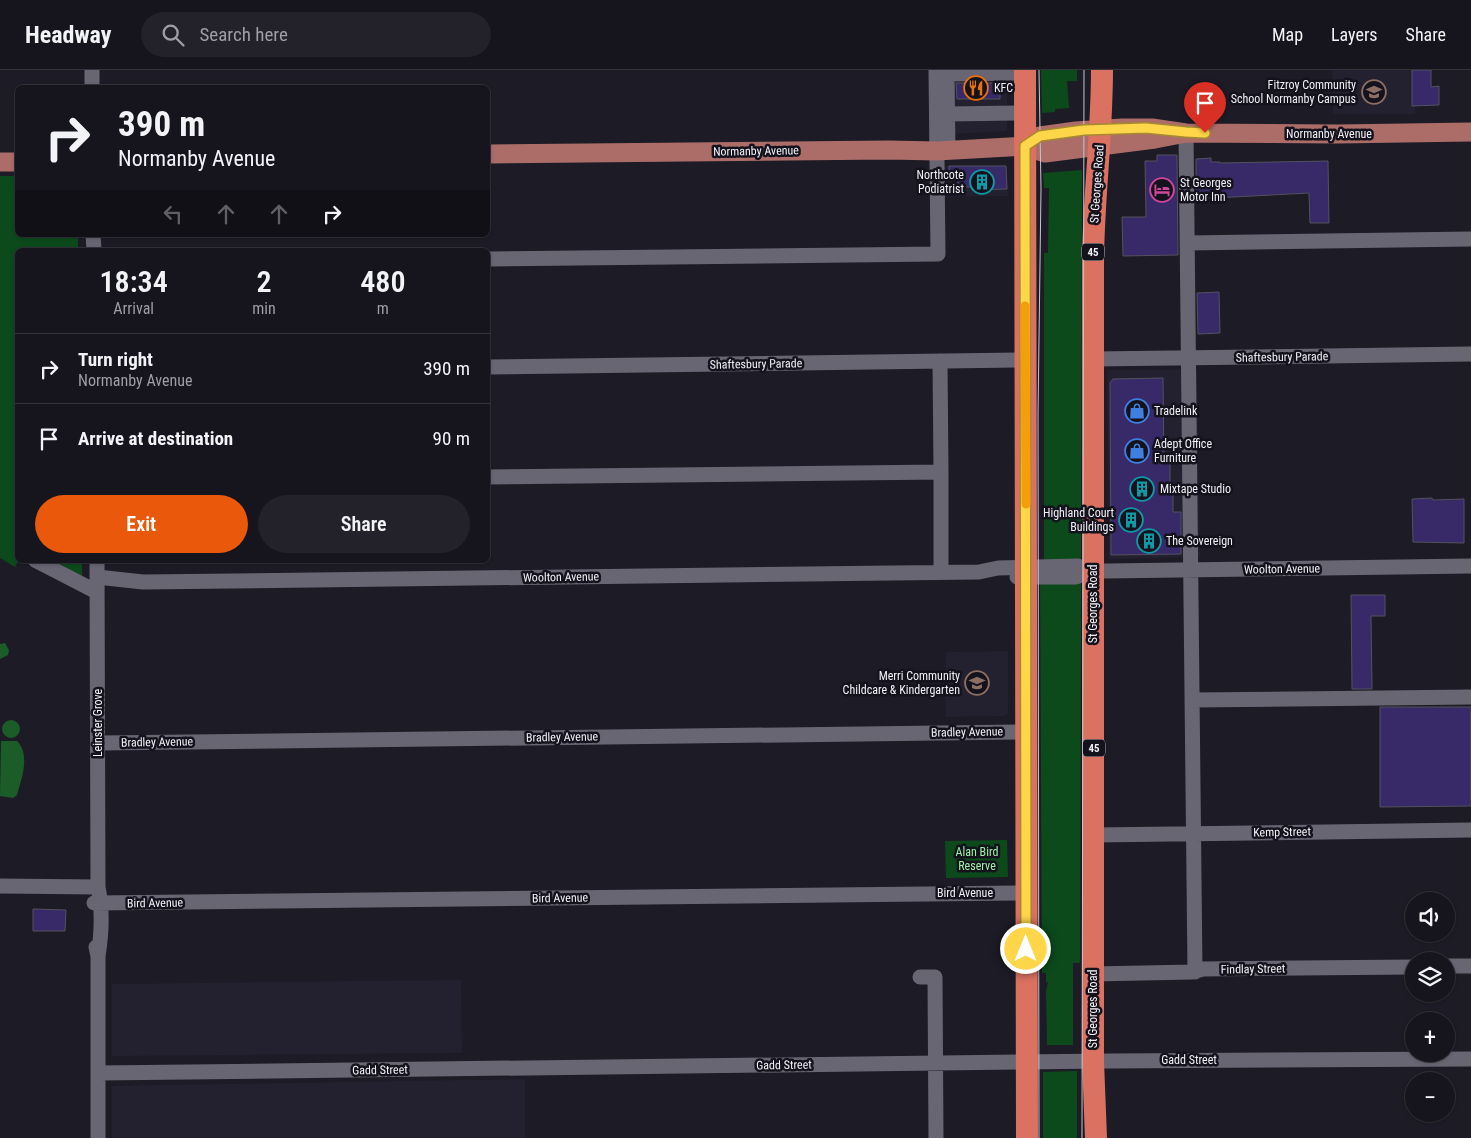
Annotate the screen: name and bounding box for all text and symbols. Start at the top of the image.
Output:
search box [141,12,491,57]
text: Headway [25,21,111,49]
icon: search [159,21,187,49]
text: Search here [199,23,288,46]
text: Map [1272,24,1303,45]
text: Layers [1331,24,1378,45]
text: Share [1406,24,1446,45]
restaurant icon: KFC [963,75,989,101]
place label: Fitzroy Community School Normanby Campus [1231,78,1356,106]
school or university icon: Fitzroy Community School Normanby Campus [1361,79,1387,105]
place label: KFC [994,81,1013,95]
pin [1184,82,1226,133]
icon: arrive [1191,89,1219,117]
text: 390 m [118,104,205,145]
icon: right [35,105,100,170]
street label: Normanby Avenue [1286,127,1372,141]
street label: Normanby Avenue [713,143,799,159]
street label: St Georges Road [1087,144,1107,224]
text: Normanby Avenue [118,146,275,171]
place label: Northcote Podiatrist [917,168,964,196]
building icon: Northcote Podiatrist [969,169,995,195]
place label: St Georges Motor Inn [1180,176,1232,204]
hotel icon: St Georges Motor Inn [1149,177,1175,203]
icon: left [159,200,187,228]
icon: ahead [212,200,240,228]
icon: ahead [265,200,293,228]
icon: right [318,200,346,228]
road number: 45 [1082,243,1104,260]
text: 18:34 [99,264,168,299]
text: 2 [256,264,272,299]
text: 480 [360,264,405,299]
text: Arrival [113,299,154,318]
text: min [252,299,276,318]
text: m [377,299,389,318]
text: Turn right [78,348,153,371]
street label: Shaftesbury Parade [1236,349,1329,365]
icon: right [35,355,63,383]
street label: Shaftesbury Parade [710,356,803,372]
text: 390 m [423,357,470,380]
text: Normanby Avenue [78,371,192,390]
shop icon: Tradelink [1124,398,1150,424]
place label: Tradelink [1154,404,1198,418]
icon: arrive [35,425,63,453]
text: Arrive at destination [78,427,233,450]
text: 90 m [433,427,470,450]
place label: Adept Office Furniture [1154,437,1212,465]
shop icon: Adept Office Furniture [1124,438,1150,464]
building icon: Mixtape Studio [1129,476,1155,502]
place label: Mixtape Studio [1160,482,1231,496]
button: Exit [35,495,248,553]
button: Share [258,495,470,553]
place label: Highland Court Buildings [1043,506,1114,534]
building icon: Highland Court Buildings [1118,507,1144,533]
building icon: The Sovereign [1136,528,1162,554]
place label: The Sovereign [1166,534,1233,548]
street label: Woolton Avenue [1244,561,1321,577]
street label: St Georges Road [1086,565,1100,643]
street label: Woolton Avenue [523,569,600,585]
place label: Merri Community Childcare & Kindergarten [843,669,960,697]
school or university icon: Merri Community Childcare & Kindergarten [964,670,990,696]
street label: Leinster Grove [91,689,105,757]
street label: Bradley Avenue [931,724,1004,740]
street label: Bradley Avenue [526,729,599,745]
street label: Bradley Avenue [121,734,194,750]
road number: 45 [1083,740,1105,756]
street label: Kemp Street [1253,824,1311,840]
park label: Alan Bird Reserve [956,845,998,873]
street label: Bird Avenue [937,886,993,900]
street label: Bird Avenue [532,891,589,905]
map controls [1405,892,1455,1122]
button: sound [1405,892,1455,942]
street label: Bird Avenue [127,896,184,910]
position arrow [999,922,1051,974]
button: layers [1405,952,1455,1002]
street label: Findlay Street [1221,961,1286,977]
street label: St Georges Road [1086,970,1100,1048]
button: + [1405,1012,1455,1062]
street label: Gadd Street [1161,1053,1217,1067]
street label: Gadd Street [756,1058,812,1072]
street label: Gadd Street [352,1063,408,1077]
button: − [1405,1072,1455,1122]

